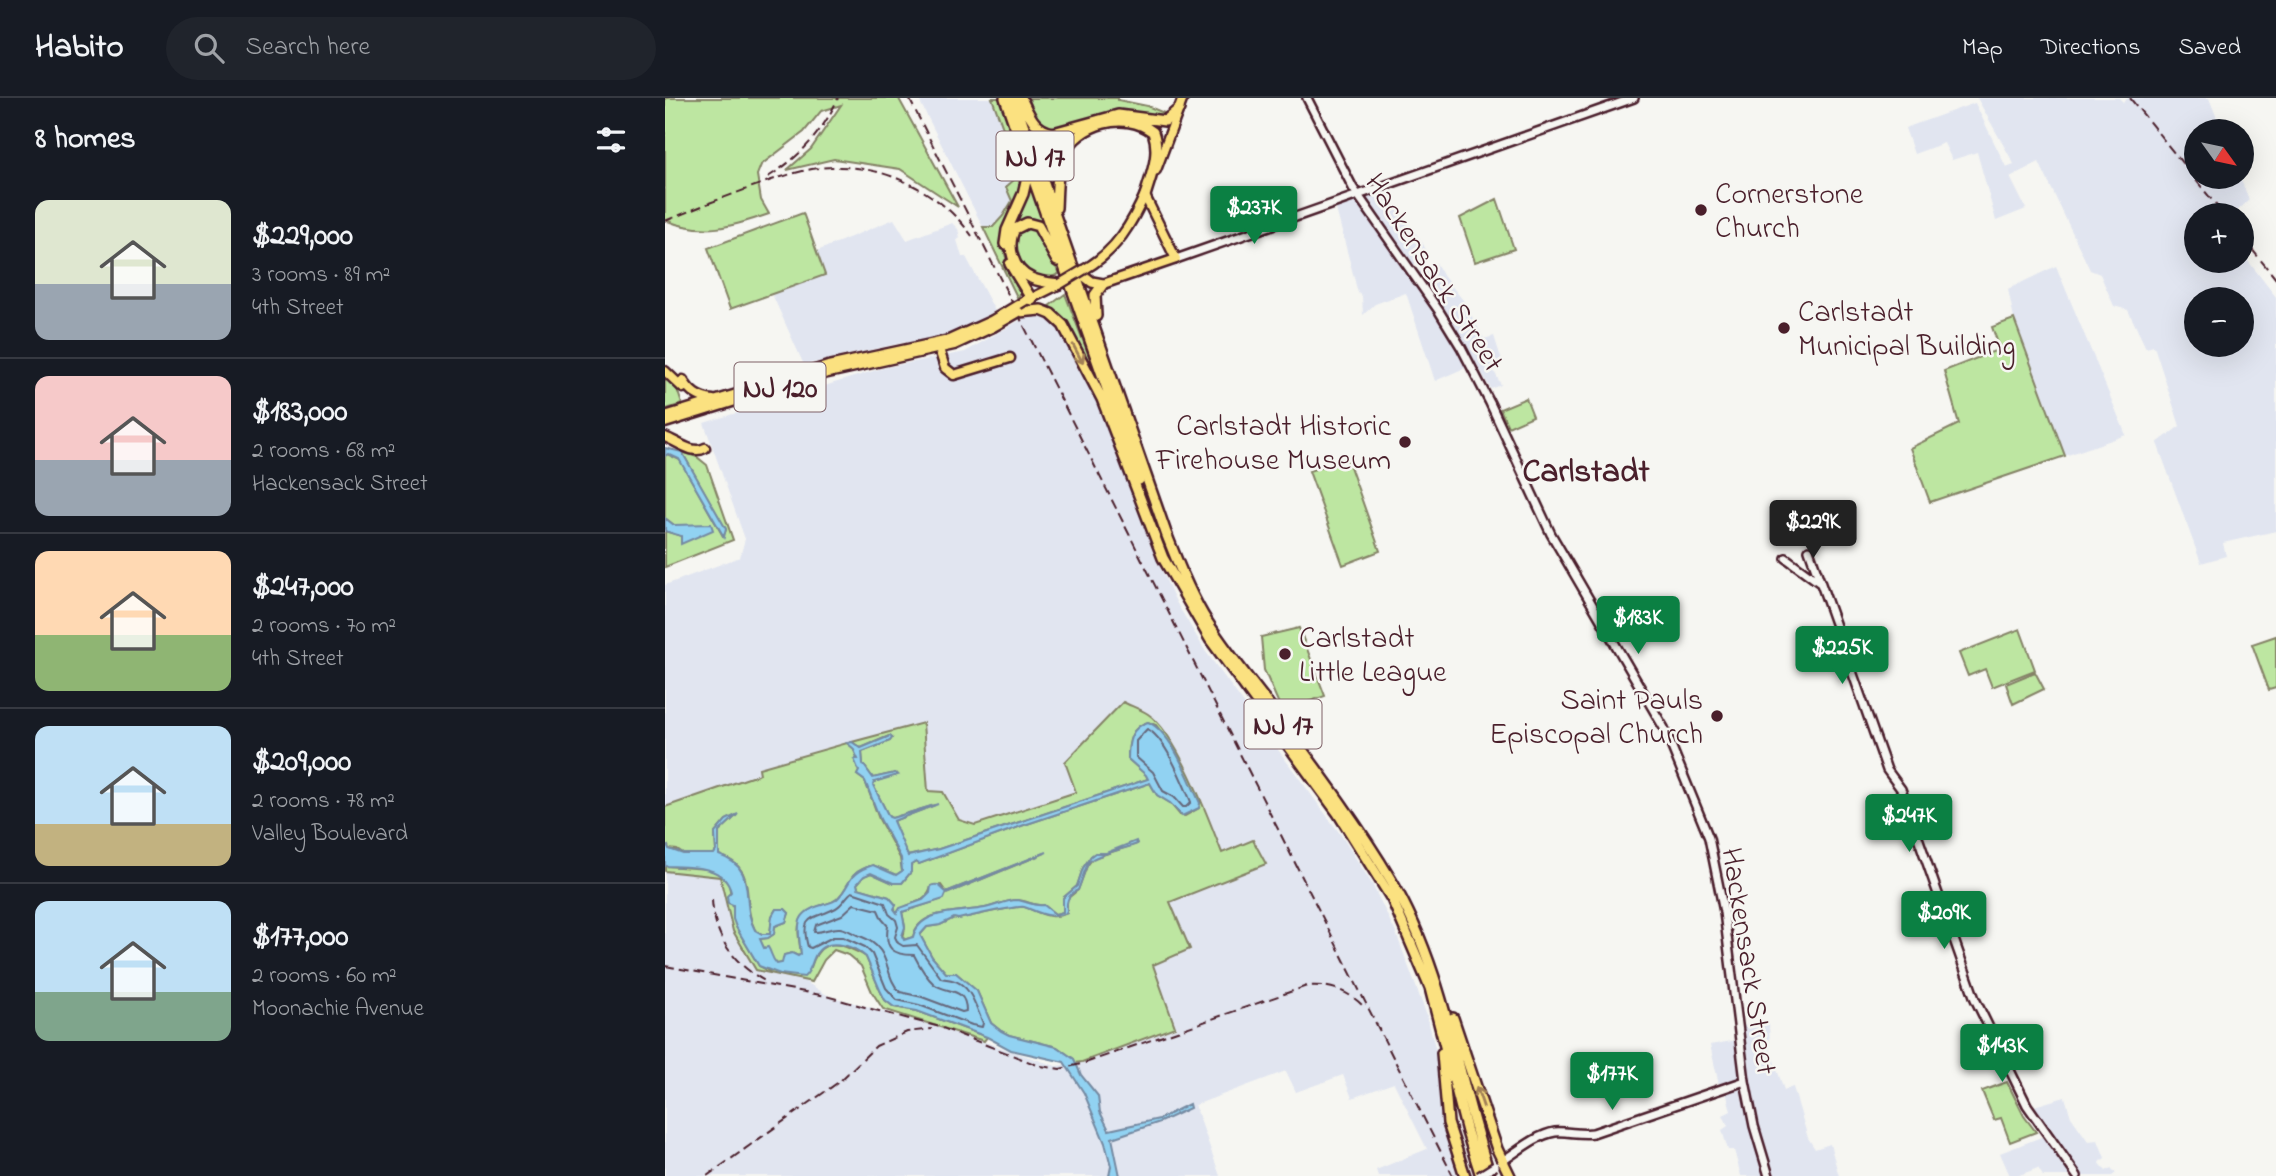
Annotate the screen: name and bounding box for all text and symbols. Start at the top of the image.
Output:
search box [166,17,656,80]
text: Habito [35,24,124,72]
icon: search [190,29,228,67]
text: Search here [246,29,370,67]
text: Map [1962,31,2003,66]
text: Directions [2041,31,2140,66]
text: Saved [2178,31,2241,66]
text: 8 homes [35,118,136,162]
north arrow [2184,119,2254,189]
map controls [2184,119,2254,357]
icon: filters [592,121,630,159]
road number: NJ 17 [997,132,1073,180]
street label: Hackensack Street [1352,165,1513,382]
place label: Cornerstone Church [1715,174,1864,252]
pin: $237K [1205,186,1303,246]
text: $237K [1226,192,1282,225]
marker: Cornerstone Church [1693,202,1709,218]
button: + [2184,203,2254,273]
text: $229,000 [252,215,353,259]
icon: home [91,228,175,312]
text: 3 rooms · 89 m² [252,259,390,292]
button: − [2184,287,2254,357]
text: 4th Street [252,292,344,325]
place label: Carlstadt Municipal Building [1798,292,2016,370]
marker: Carlstadt Municipal Building [1776,320,1792,336]
one-way arrow [1072,344,1086,364]
road number: NJ 120 [734,362,825,412]
text: $183,000 [252,391,347,435]
icon: home [91,404,175,488]
place label: Carlstadt Historic Firehouse Museum [1155,406,1392,484]
marker: Carlstadt Historic Firehouse Museum [1397,434,1413,450]
text: 2 rooms · 68 m² [252,435,395,468]
district label: Carlstadt [1522,449,1650,497]
text: Hackensack Street [252,468,428,501]
pin: $229K [1764,500,1862,560]
text: $229K [1786,506,1840,539]
text: $247,000 [252,566,354,610]
icon: home [91,579,175,663]
pin: $183K [1589,596,1687,656]
text: $183K [1613,602,1663,635]
text: 2 rooms · 70 m² [252,610,396,643]
place label: Carlstadt Little League [1299,618,1447,696]
pin: $225K [1793,626,1891,686]
text: $225K [1811,632,1873,665]
text: 4th Street [252,643,344,676]
marker: Carlstadt Little League [1277,646,1293,662]
place label: Saint Pauls Episcopal Church [1489,680,1703,758]
road number: NJ 17 [1245,700,1321,748]
marker: Saint Pauls Episcopal Church [1709,708,1725,724]
text: $209,000 [252,741,351,785]
icon: home [91,754,175,838]
text: 2 rooms · 78 m² [252,785,395,818]
pin: $247K [1860,794,1958,854]
text: $247K [1881,800,1937,833]
text: Valley Boulevard [252,818,408,851]
street label: Hackensack Street [1707,845,1787,1078]
pin: $209K [1895,892,1993,951]
text: $209K [1917,897,1971,930]
text: $177,000 [252,916,348,960]
icon: home [91,929,175,1013]
text: 2 rooms · 60 m² [252,960,397,993]
text: Moonachie Avenue [252,993,424,1026]
pin: $143K [1953,1024,2051,1084]
text: $143K [1976,1030,2028,1063]
pin: $177K [1563,1052,1661,1112]
text: $177K [1586,1058,1638,1091]
one-way arrow [1473,1086,1486,1108]

